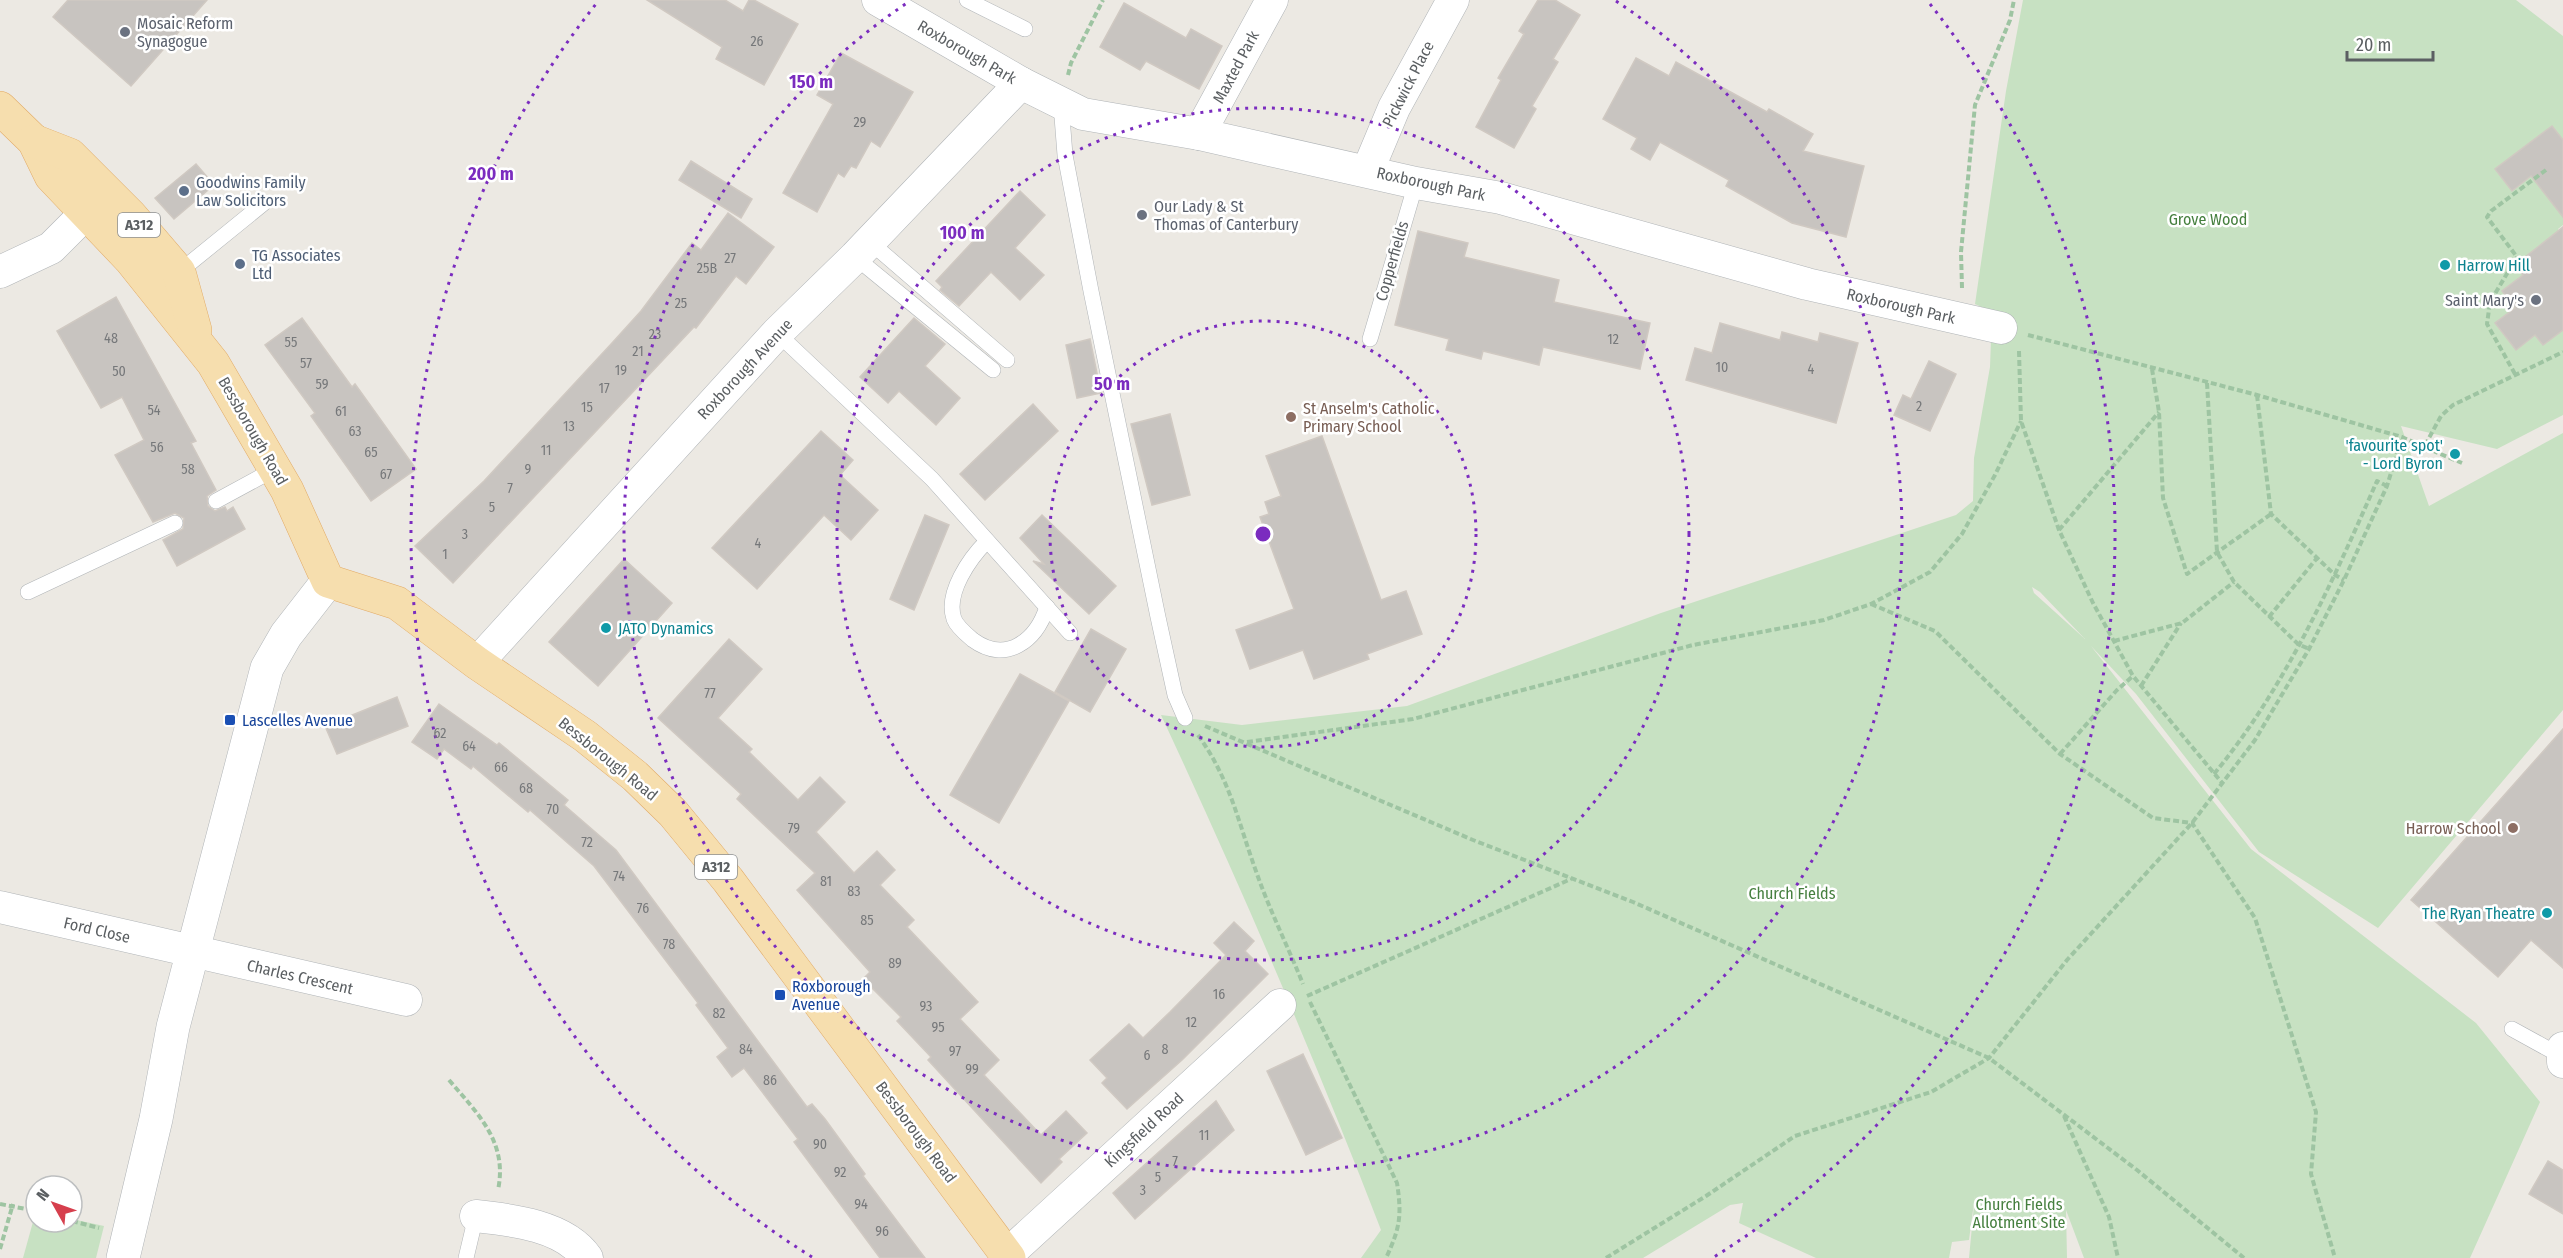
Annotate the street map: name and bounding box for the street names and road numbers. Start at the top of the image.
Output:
street label: Roxborough Park [914,16,1020,88]
street label: Maxted Park [1209,27,1263,107]
street label: Pickwick Place [1378,38,1438,130]
street label: Roxborough Park [1375,163,1488,205]
road number: A312 [118,213,160,237]
street label: Copperfields [1371,219,1413,303]
street label: Roxborough Park [1845,284,1958,328]
street label: Roxborough Avenue [694,315,796,423]
street label: Bessborough Road [214,373,292,489]
street label: Bessborough Road [555,713,661,805]
road number: A312 [695,855,737,879]
street label: Ford Close [62,913,132,947]
street label: Charles Crescent [245,956,356,999]
street label: Bessborough Road [872,1078,960,1186]
street label: Kingsfield Road [1101,1089,1187,1171]

